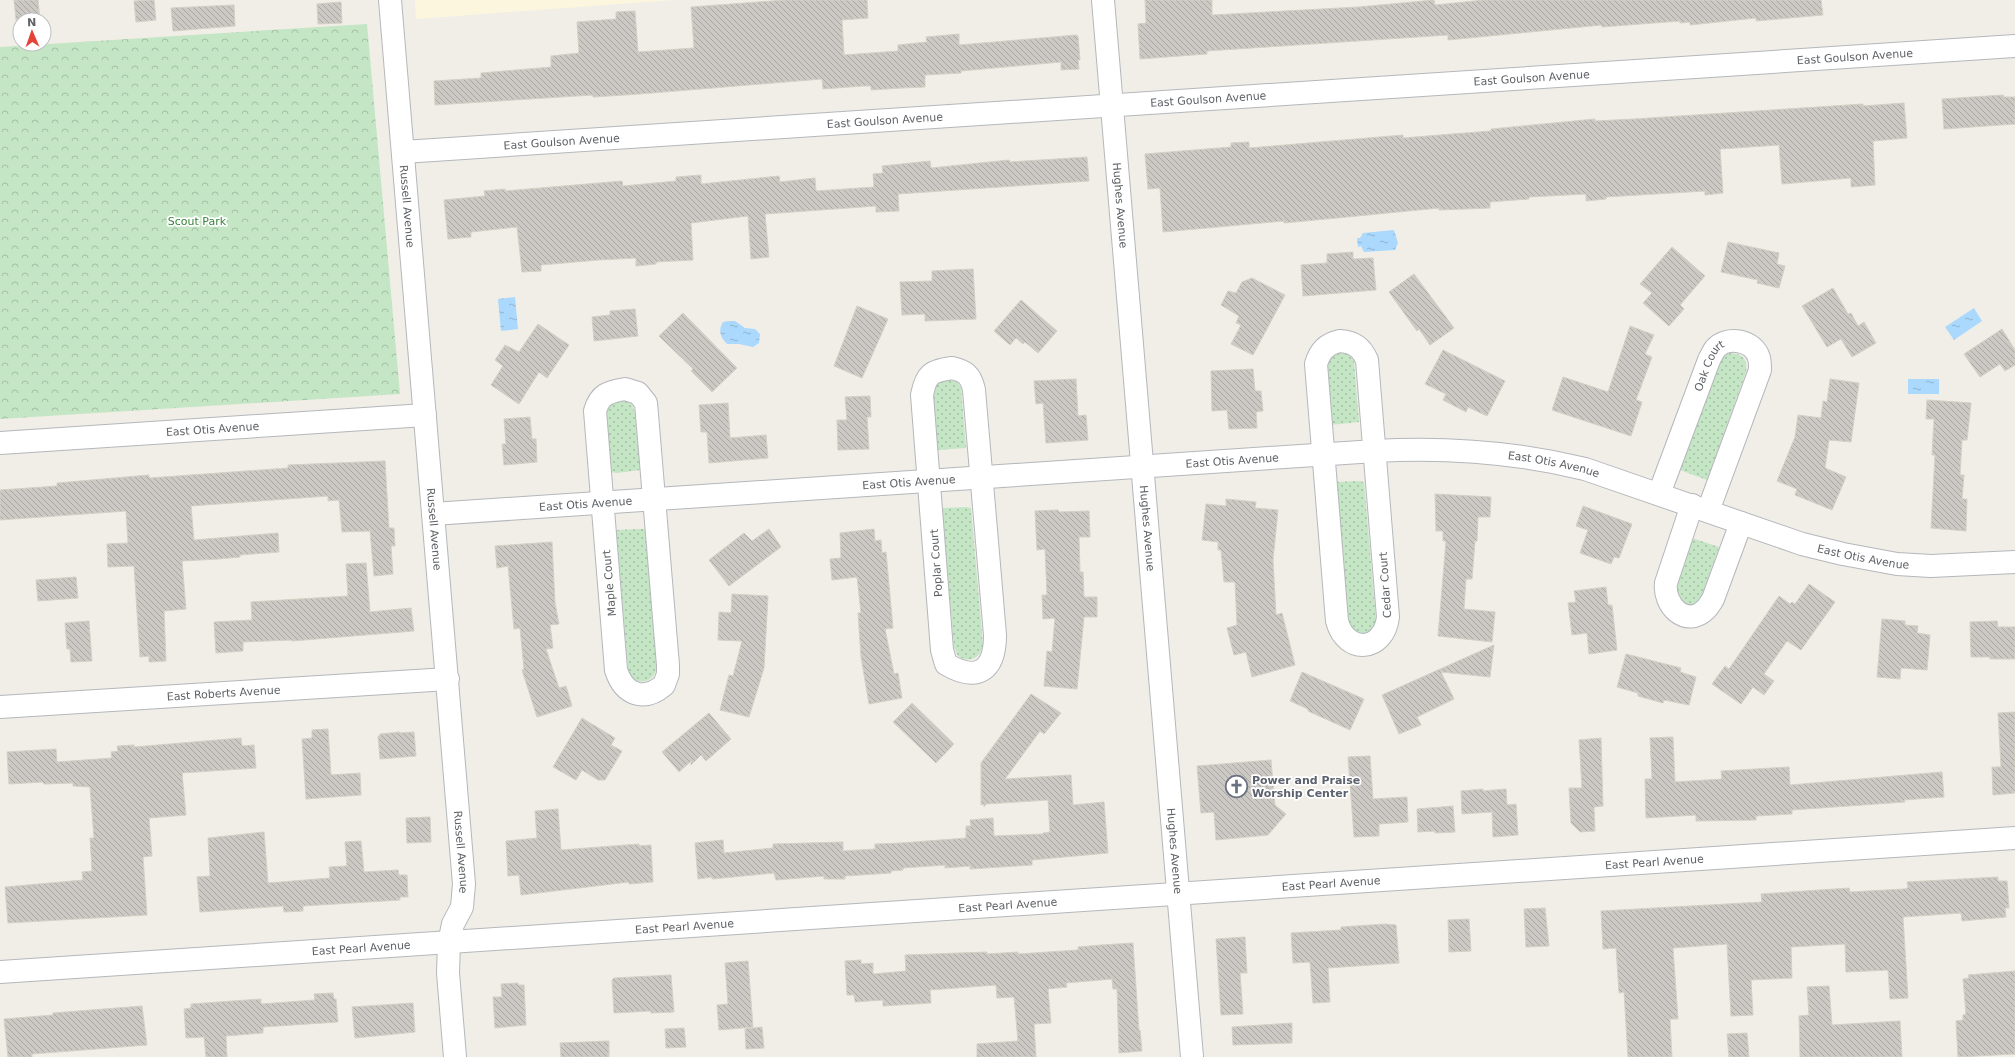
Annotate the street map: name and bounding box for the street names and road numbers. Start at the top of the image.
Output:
street label: East Goulson Avenue [1796,47,1914,67]
street label: East Goulson Avenue [1473,68,1590,89]
street label: East Goulson Avenue [1150,89,1267,110]
street label: East Goulson Avenue [826,110,944,131]
street label: East Goulson Avenue [503,132,620,152]
street label: Hughes Avenue [1110,162,1130,249]
street label: Russell Avenue [397,164,417,248]
street label: Oak Court [1692,337,1727,393]
street label: East Otis Avenue [165,420,260,439]
street label: East Otis Avenue [1507,449,1601,481]
street label: East Otis Avenue [1185,451,1280,471]
street label: East Otis Avenue [862,473,956,492]
street label: Hughes Avenue [1137,485,1157,572]
street label: Russell Avenue [424,487,444,571]
street label: East Otis Avenue [539,495,633,514]
street label: Poplar Court [928,528,945,597]
street label: East Otis Avenue [1816,542,1910,572]
street label: Maple Court [600,548,619,617]
street label: Cedar Court [1377,551,1394,619]
street label: East Roberts Avenue [166,683,281,704]
street label: Hughes Avenue [1164,808,1184,895]
street label: Russell Avenue [451,810,470,894]
street label: East Pearl Avenue [1605,853,1704,872]
street label: East Pearl Avenue [1281,874,1381,894]
street label: East Pearl Avenue [958,896,1058,915]
street label: East Pearl Avenue [635,917,735,937]
street label: East Pearl Avenue [311,939,411,958]

